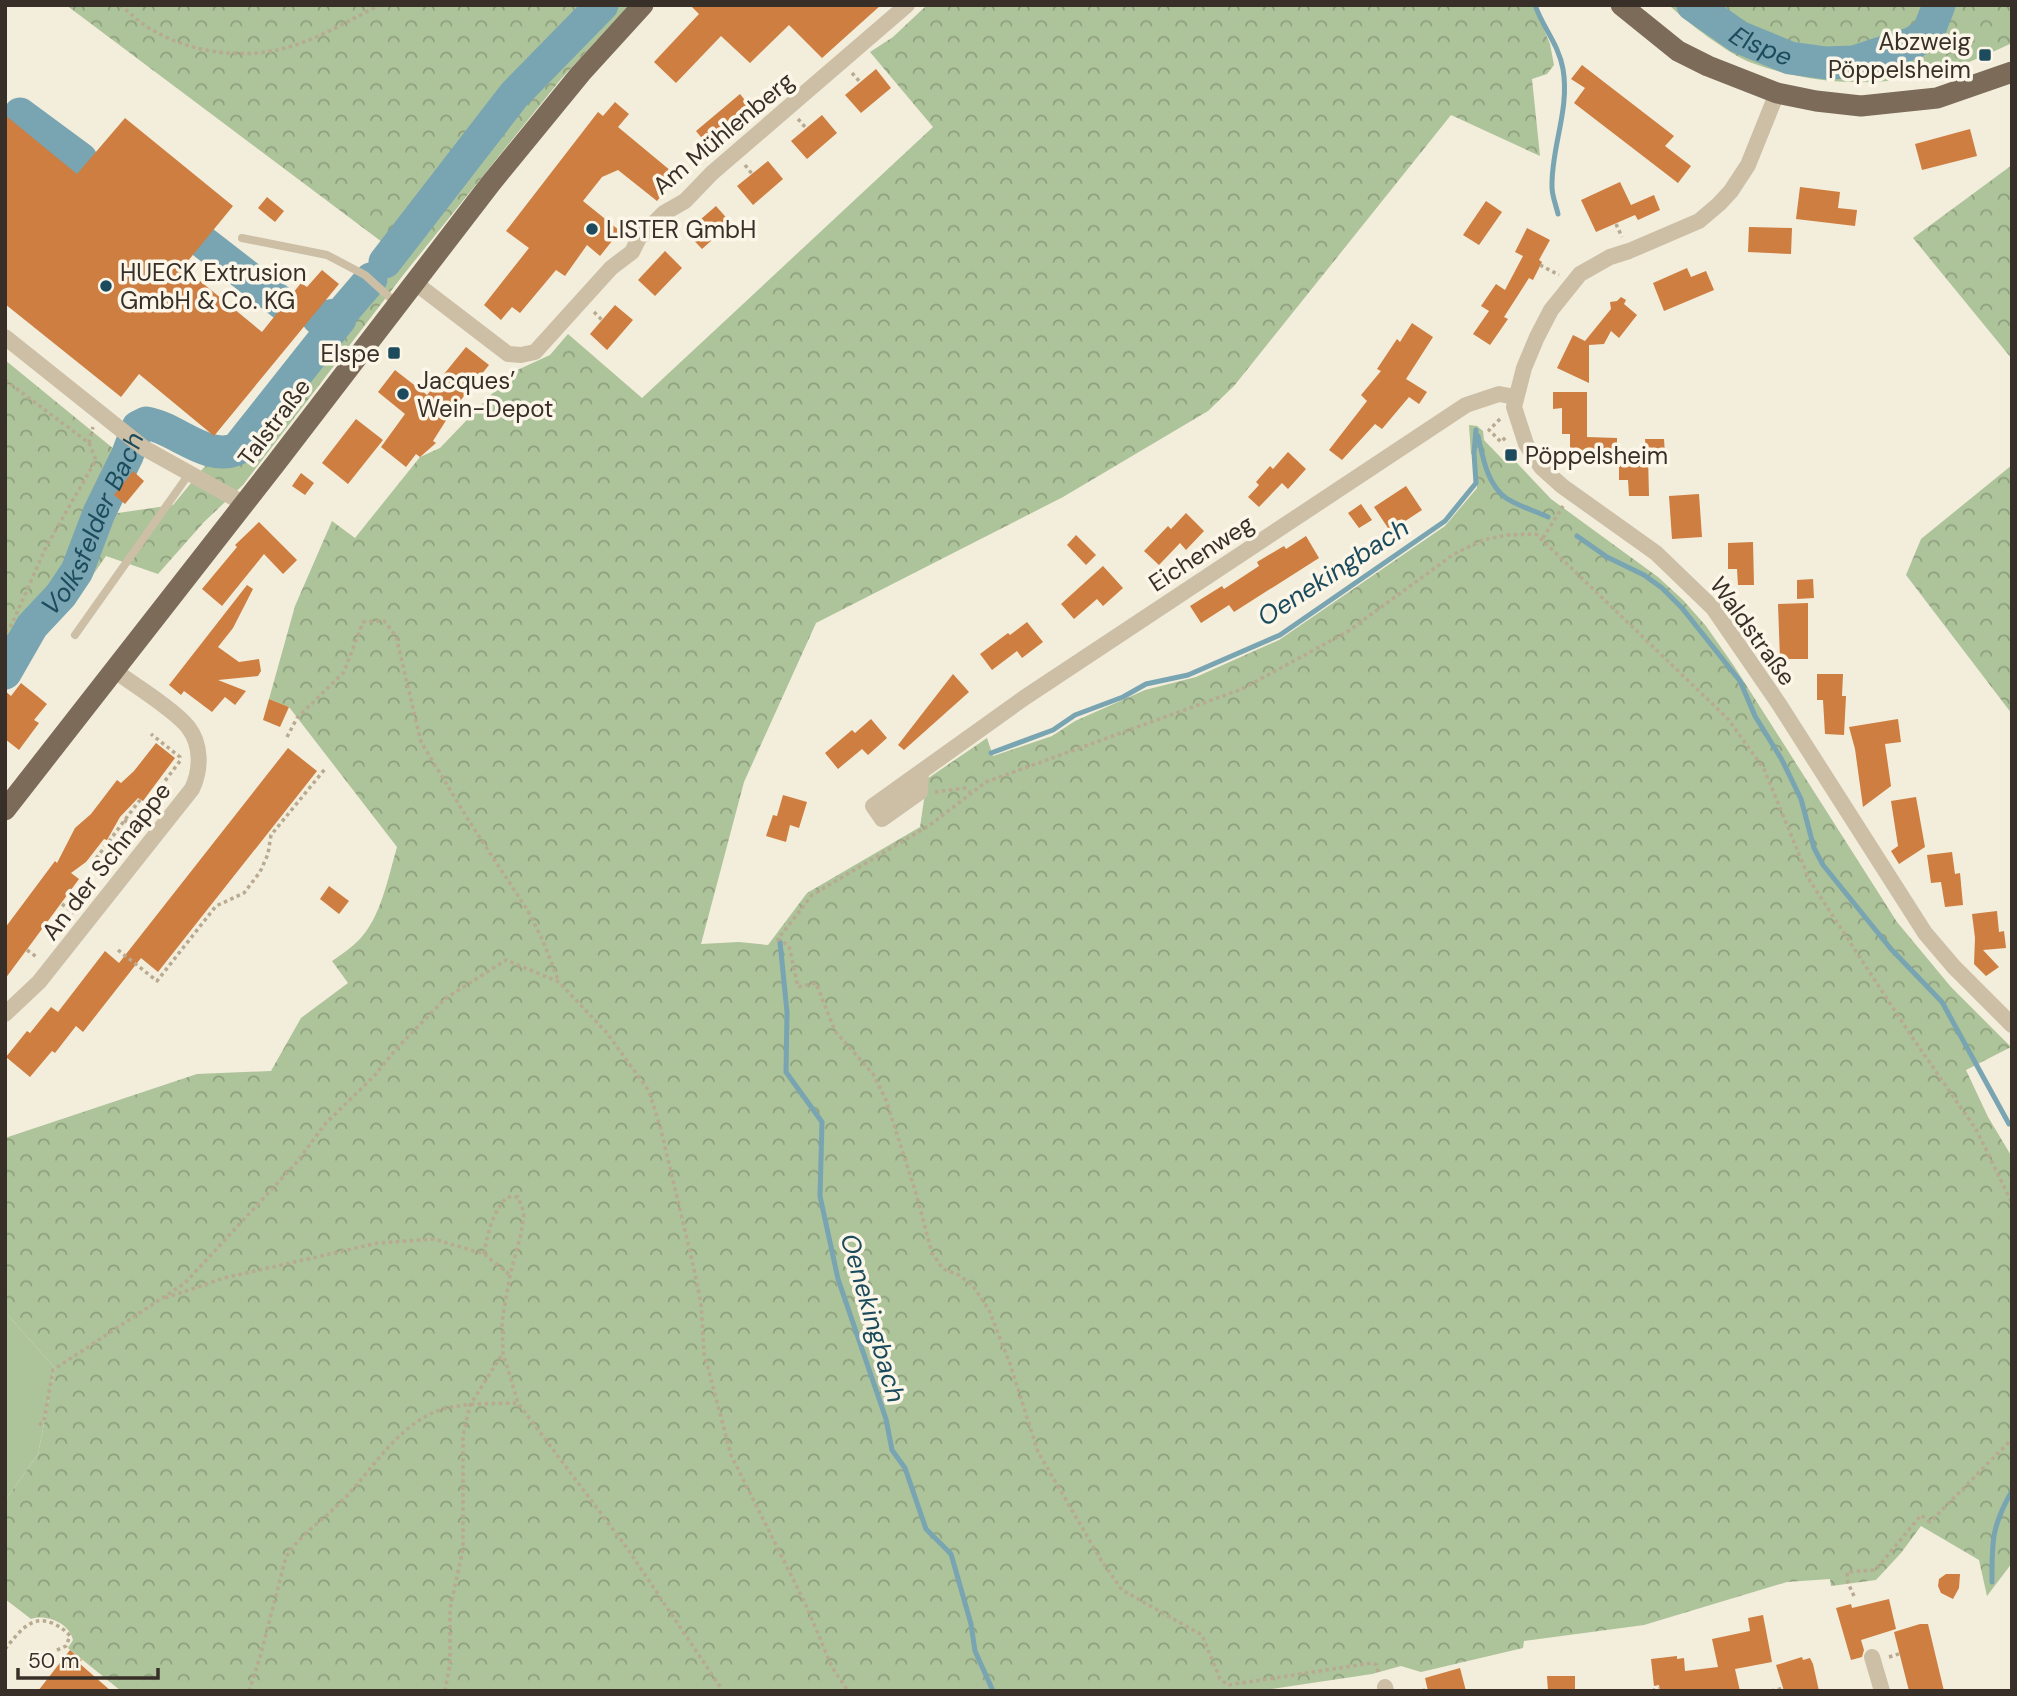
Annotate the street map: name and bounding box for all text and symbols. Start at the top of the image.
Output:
water label: Elspe [1723,18,1797,74]
place label: Abzweig Pöppelsheim [1828,26,1971,85]
marker: Abzweig Pöppelsheim [1977,47,1993,63]
street label: Am Mühlenberg [646,65,800,201]
place label: LISTER GmbH [606,214,756,245]
marker: LISTER GmbH [584,221,600,237]
place label: HUECK Extrusion GmbH & Co. KG [120,257,307,316]
marker: HUECK Extrusion GmbH & Co. KG [98,278,114,294]
place label: Elspe [320,338,380,369]
marker: Elspe [386,345,402,361]
place label: Jacques’ Wein-Depot [417,365,554,424]
street label: Talstraße [231,372,317,472]
marker: Jacques’ Wein-Depot [395,386,411,402]
water label: Volksfelder Bach [34,427,152,623]
place label: Pöppelsheim [1525,440,1668,471]
marker: Pöppelsheim [1503,447,1519,463]
street label: Eichenweg [1143,508,1259,598]
water label: Oenekingbach [1251,510,1415,634]
street label: Waldstraße [1703,570,1803,692]
street label: An der Schnappe [35,776,177,946]
water label: Oenekingbach [833,1230,913,1406]
scale bar [18,1636,158,1680]
text: 50 m [28,1647,79,1675]

